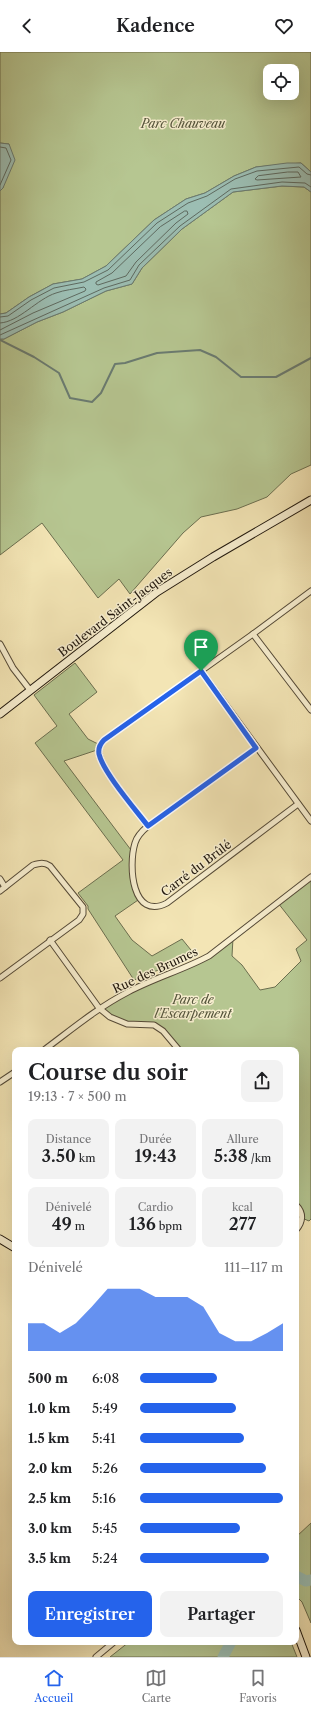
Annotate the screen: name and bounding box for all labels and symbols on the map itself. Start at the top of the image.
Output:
park label: Parc Chauveau [140,116,226,131]
street label: Boulevard Saint-Jacques [55,564,175,660]
pin [184,630,218,671]
street label: Carré du Brûlé [158,836,234,899]
street label: Rue des Brumes [110,944,200,996]
park label: Parc de l'Escarpement [155,992,232,1021]

